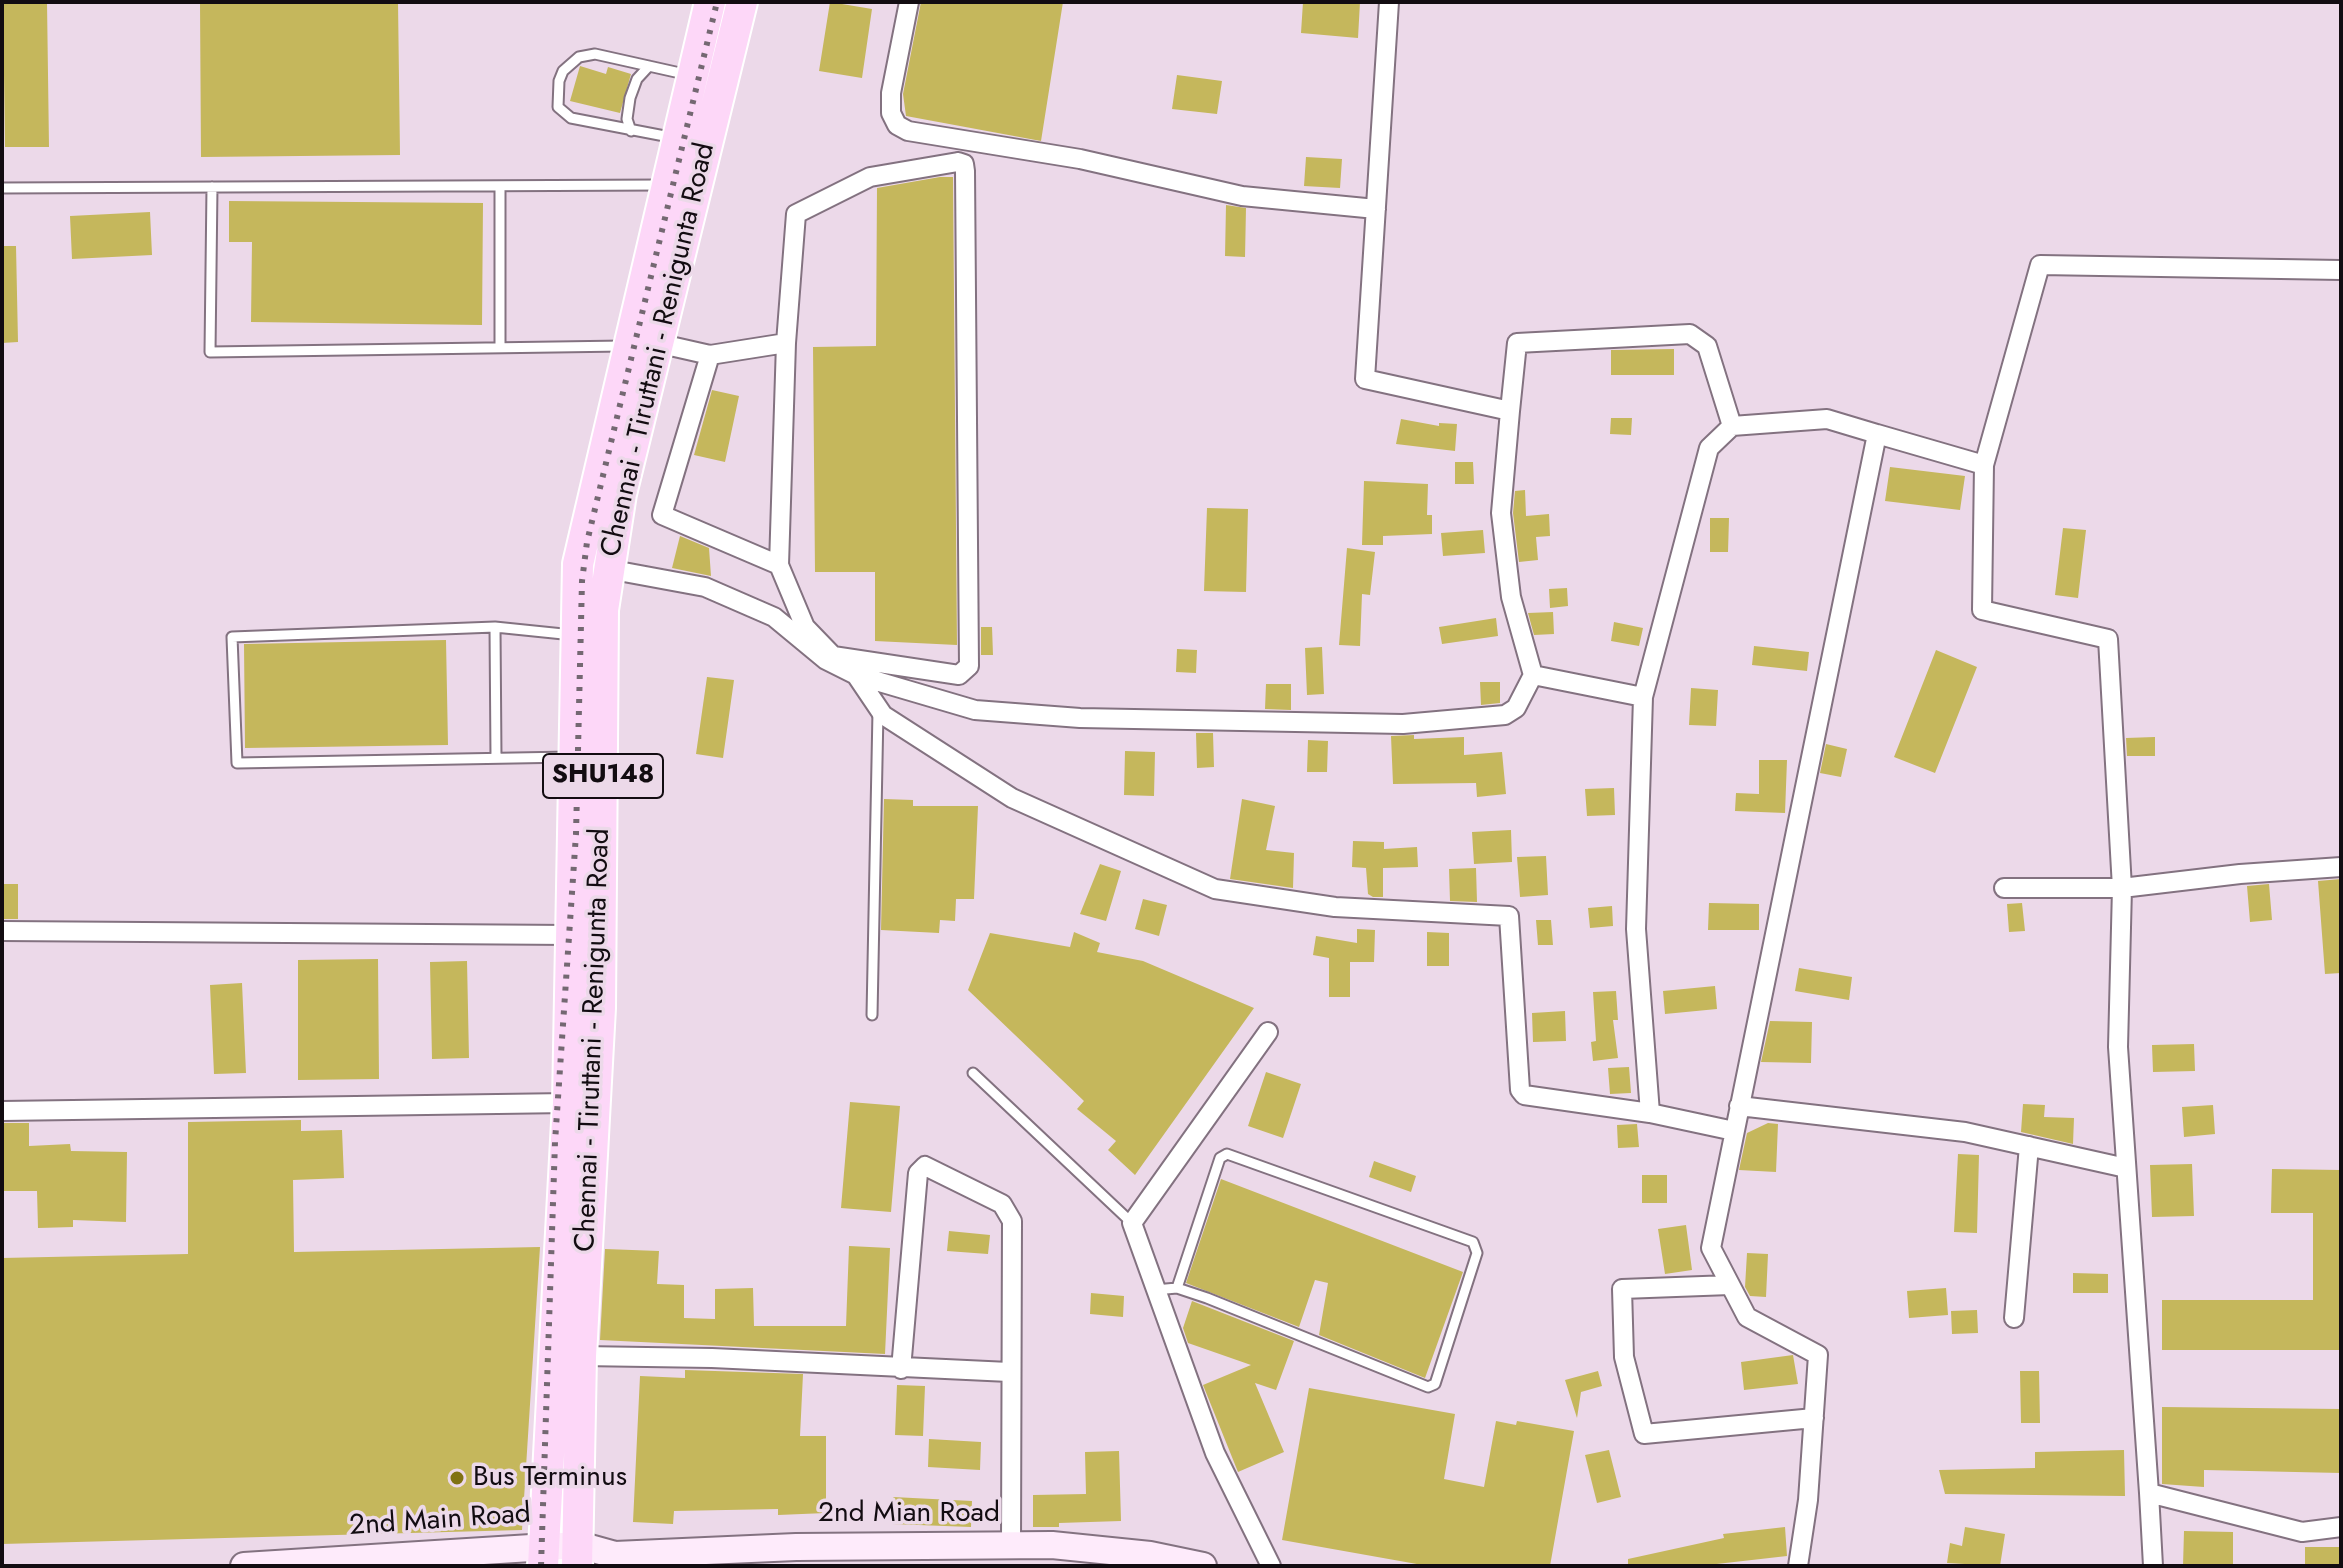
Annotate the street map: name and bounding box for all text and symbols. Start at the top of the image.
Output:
street label: Chennai - Tiruttani - Renigunta Road [595,140,723,560]
road number: SHU148 [543,754,663,798]
street label: Chennai - Tiruttani - Renigunta Road [570,828,618,1252]
place label: Bus Terminus [473,1461,627,1495]
marker: Bus Terminus [448,1469,466,1487]
street label: 2nd Mian Road [818,1497,1000,1531]
street label: 2nd Main Road [348,1498,532,1544]

